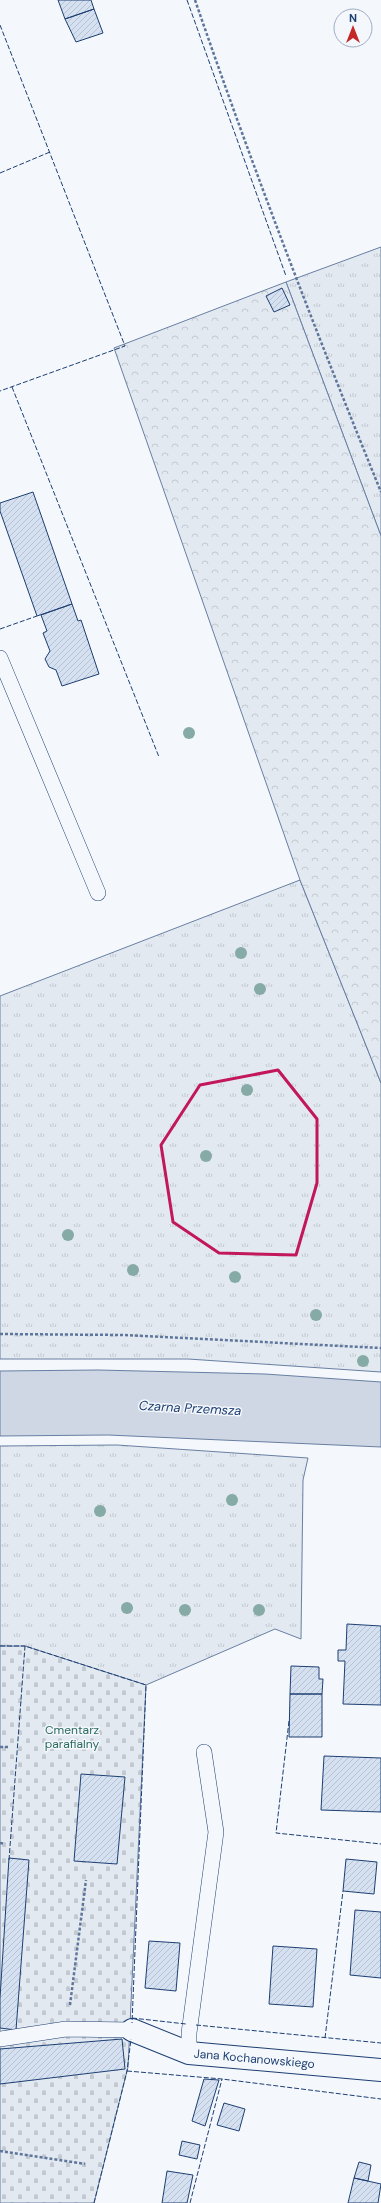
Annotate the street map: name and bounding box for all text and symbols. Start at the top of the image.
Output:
north arrow [333,8,373,48]
text: N [349,11,357,25]
water label: Czarna Przemsza [138,1397,242,1419]
park label: Cmentarz parafialny [45,1722,99,1752]
street label: Jana Kochanowskiego [193,2045,316,2072]

